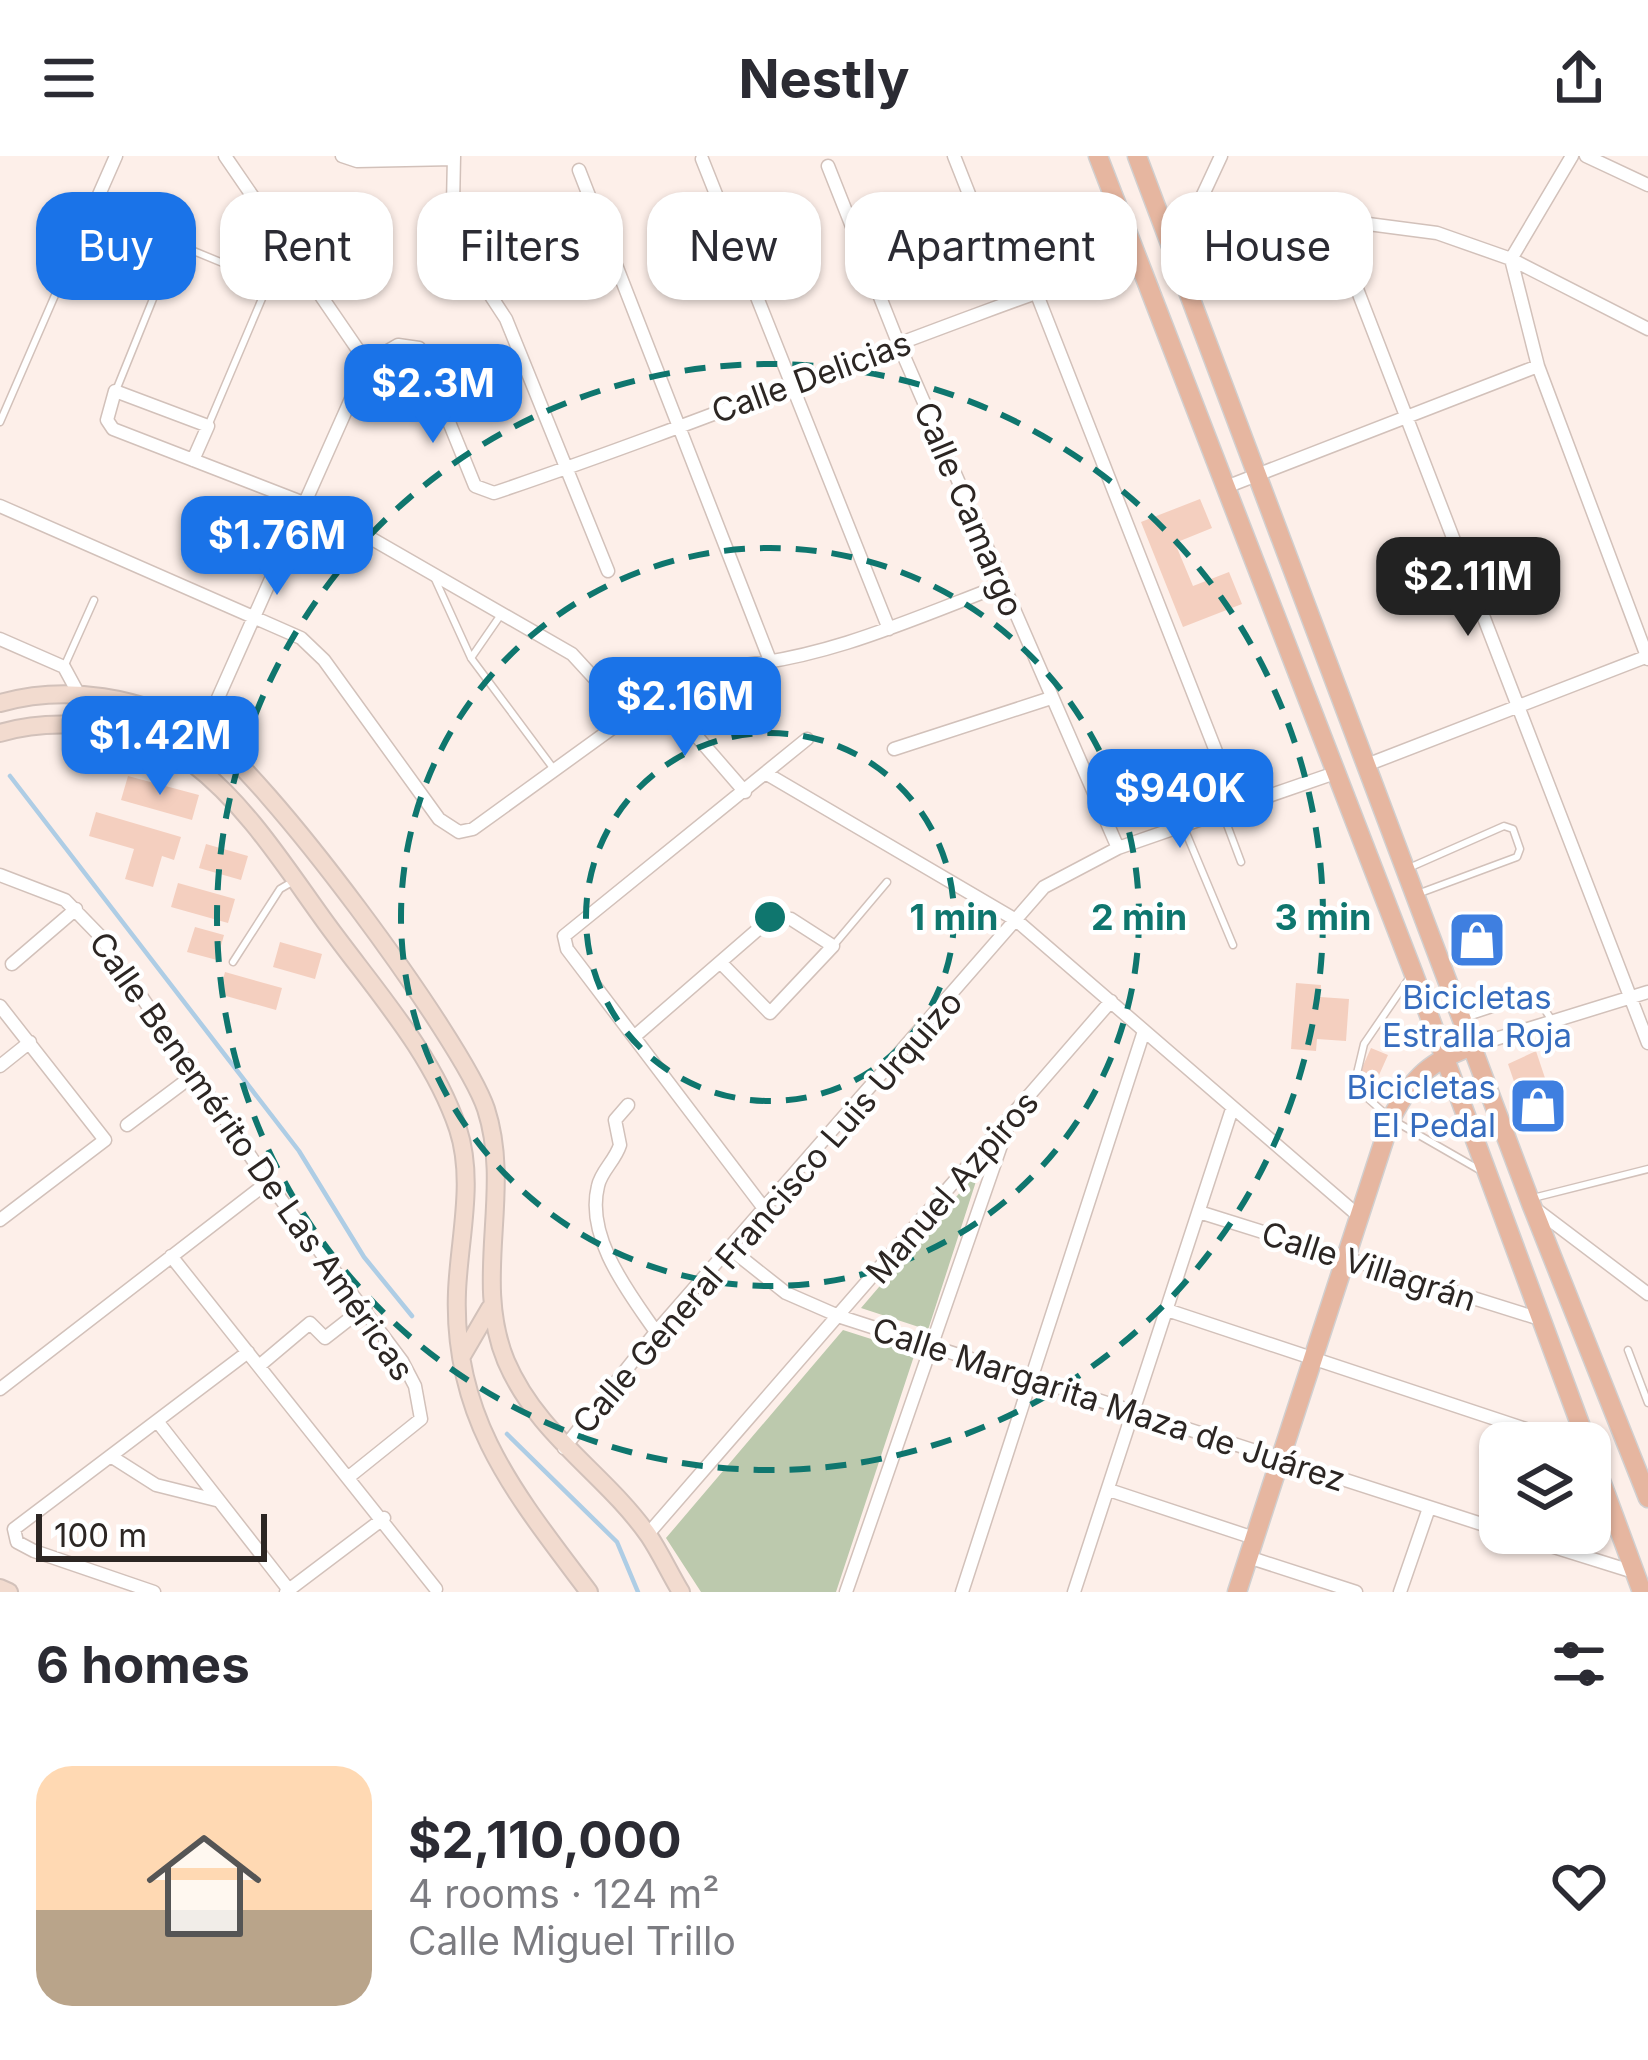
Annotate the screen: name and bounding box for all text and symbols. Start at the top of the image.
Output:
icon: menu [36,45,102,111]
icon: share [1546,45,1612,111]
text: Nestly [738,46,910,111]
chip: Buy [36,192,196,300]
chip: Rent [220,192,393,300]
chip: Filters [417,192,623,300]
chip: New [647,192,821,300]
chip: Apartment [845,192,1137,300]
chip: House [1161,192,1373,300]
street label: Calle Delicias [706,322,916,432]
pin: $2.3M [349,344,517,446]
text: $2.3M [371,359,495,406]
street label: Calle Camargo [906,396,1032,622]
pin: $1.76M [179,496,375,598]
text: $1.76M [208,511,346,558]
pin: $2.11M [1370,537,1566,639]
text: $2.11M [1403,552,1533,599]
pin: $2.16M [587,657,783,759]
text: $2.16M [616,672,754,719]
pin: $1.42M [62,696,258,798]
text: $1.42M [89,711,231,758]
pin: $940K [1096,749,1264,851]
text: $940K [1114,764,1246,811]
text: 1 min [909,895,999,939]
text: 2 min [1091,895,1187,939]
text: 3 min [1275,895,1371,939]
centre of rings [749,896,791,938]
shop icon: Bicicletas Estralla Roja [1446,909,1508,971]
street label: Calle Benemérito De Las Américas [81,924,423,1388]
place label: Bicicletas Estralla Roja [1382,977,1572,1055]
street label: Calle General Francisco Luis Urquizo [564,982,970,1442]
place label: Bicicletas El Pedal [1347,1067,1496,1145]
shop icon: Bicicletas El Pedal [1507,1075,1569,1137]
street label: Manuel Azpiros [857,1083,1047,1291]
street label: Calle Villagrán [1257,1213,1481,1319]
street label: Calle Margarita Maza de Juárez [868,1309,1350,1499]
map controls [1479,1422,1611,1554]
button: layers [1479,1422,1611,1554]
scale bar [36,1508,267,1561]
text: 100 m [54,1515,147,1555]
icon: filters [1546,1631,1612,1697]
text: 6 homes [36,1634,250,1695]
text: $2,110,000 [408,1809,682,1870]
icon: home [132,1814,276,1958]
icon: heart [1546,1853,1612,1919]
text: 4 rooms · 124 m² [408,1870,720,1917]
text: Calle Miguel Trillo [408,1917,736,1964]

